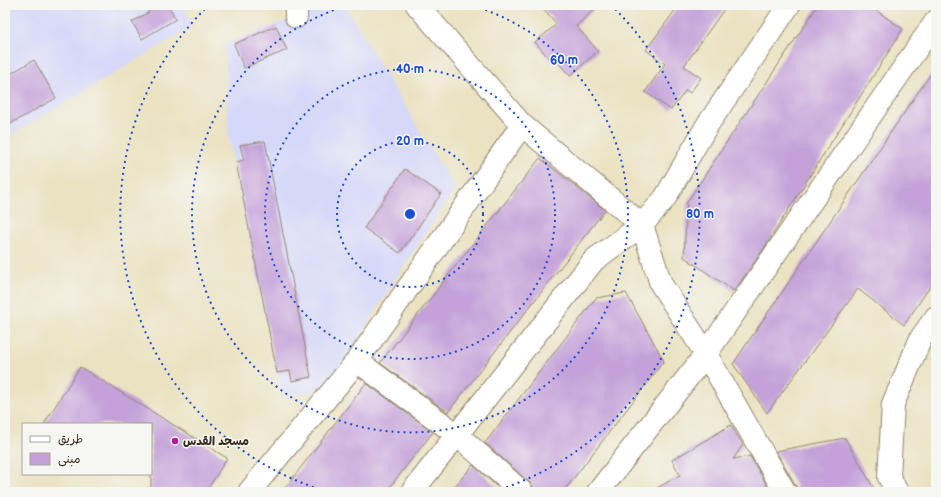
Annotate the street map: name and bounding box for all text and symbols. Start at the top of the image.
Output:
text: 60 m [550,53,578,68]
text: 40 m [396,62,424,77]
text: 20 m [396,134,424,149]
centre of rings [403,207,417,221]
text: 80 m [686,207,714,222]
legend [22,423,152,475]
text: طريق [58,432,83,447]
place label: مسجد القدس [183,434,249,449]
marker: مسجد القدس [170,436,180,446]
text: مبنى [58,452,81,467]

